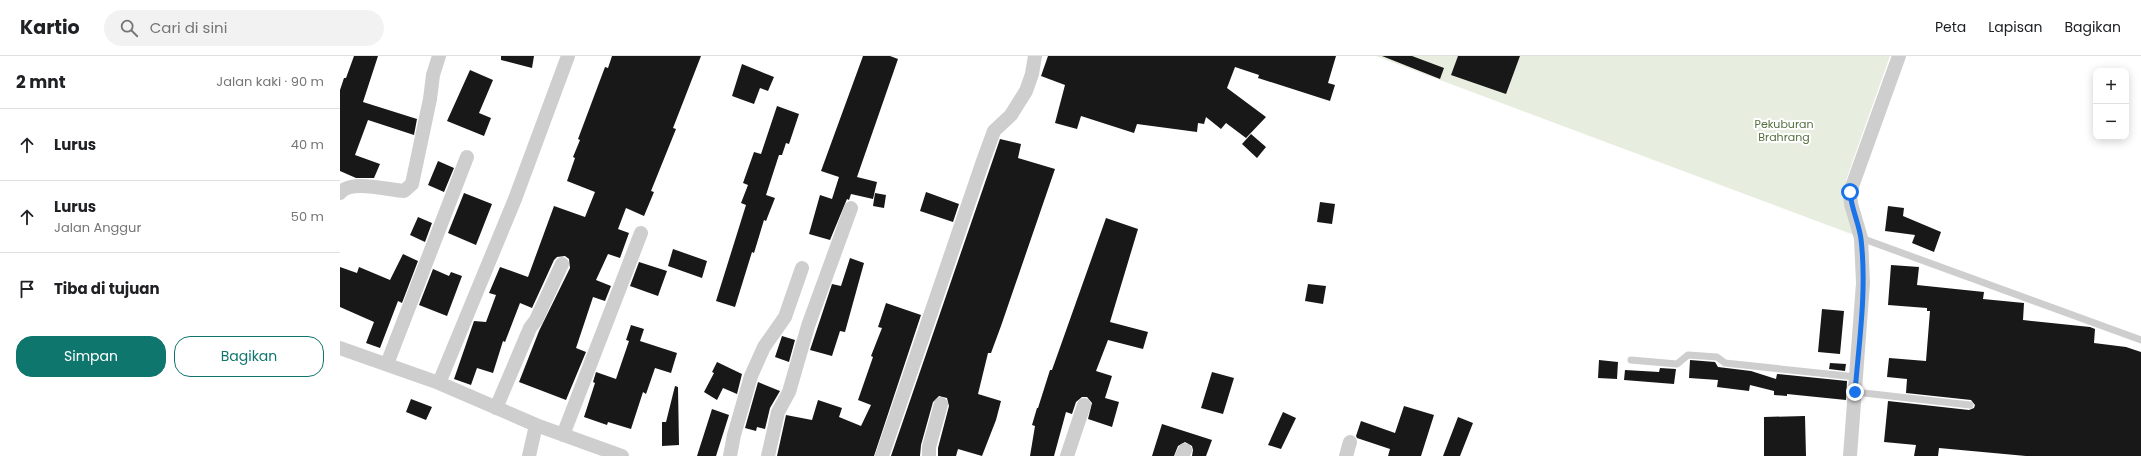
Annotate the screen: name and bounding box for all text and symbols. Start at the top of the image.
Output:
search box [104,10,384,46]
text: Kartio [20,14,80,41]
icon: search [118,17,140,39]
text: Cari di sini [150,17,227,38]
text: Peta [1935,17,1966,37]
text: Lapisan [1988,17,2042,37]
text: Bagikan [2064,17,2121,37]
map controls [2093,68,2129,140]
button: + [2093,68,2129,104]
text: 2 mnt [16,70,66,94]
text: Jalan kaki · 90 m [216,72,324,91]
button: − [2093,104,2129,140]
park label: Pekuburan Brahrang [1755,116,1813,145]
icon: ahead [16,134,38,156]
text: Lurus [54,134,96,155]
text: 40 m [291,135,324,154]
route start [1841,183,1859,201]
text: Lurus [54,196,96,217]
icon: ahead [16,206,38,228]
text: 50 m [291,207,324,226]
text: Jalan Anggur [54,218,141,237]
icon: arrive [16,278,38,300]
text: Tiba di tujuan [54,278,160,299]
button: Simpan [16,336,166,377]
button: Bagikan [174,336,324,377]
route end [1846,383,1864,401]

